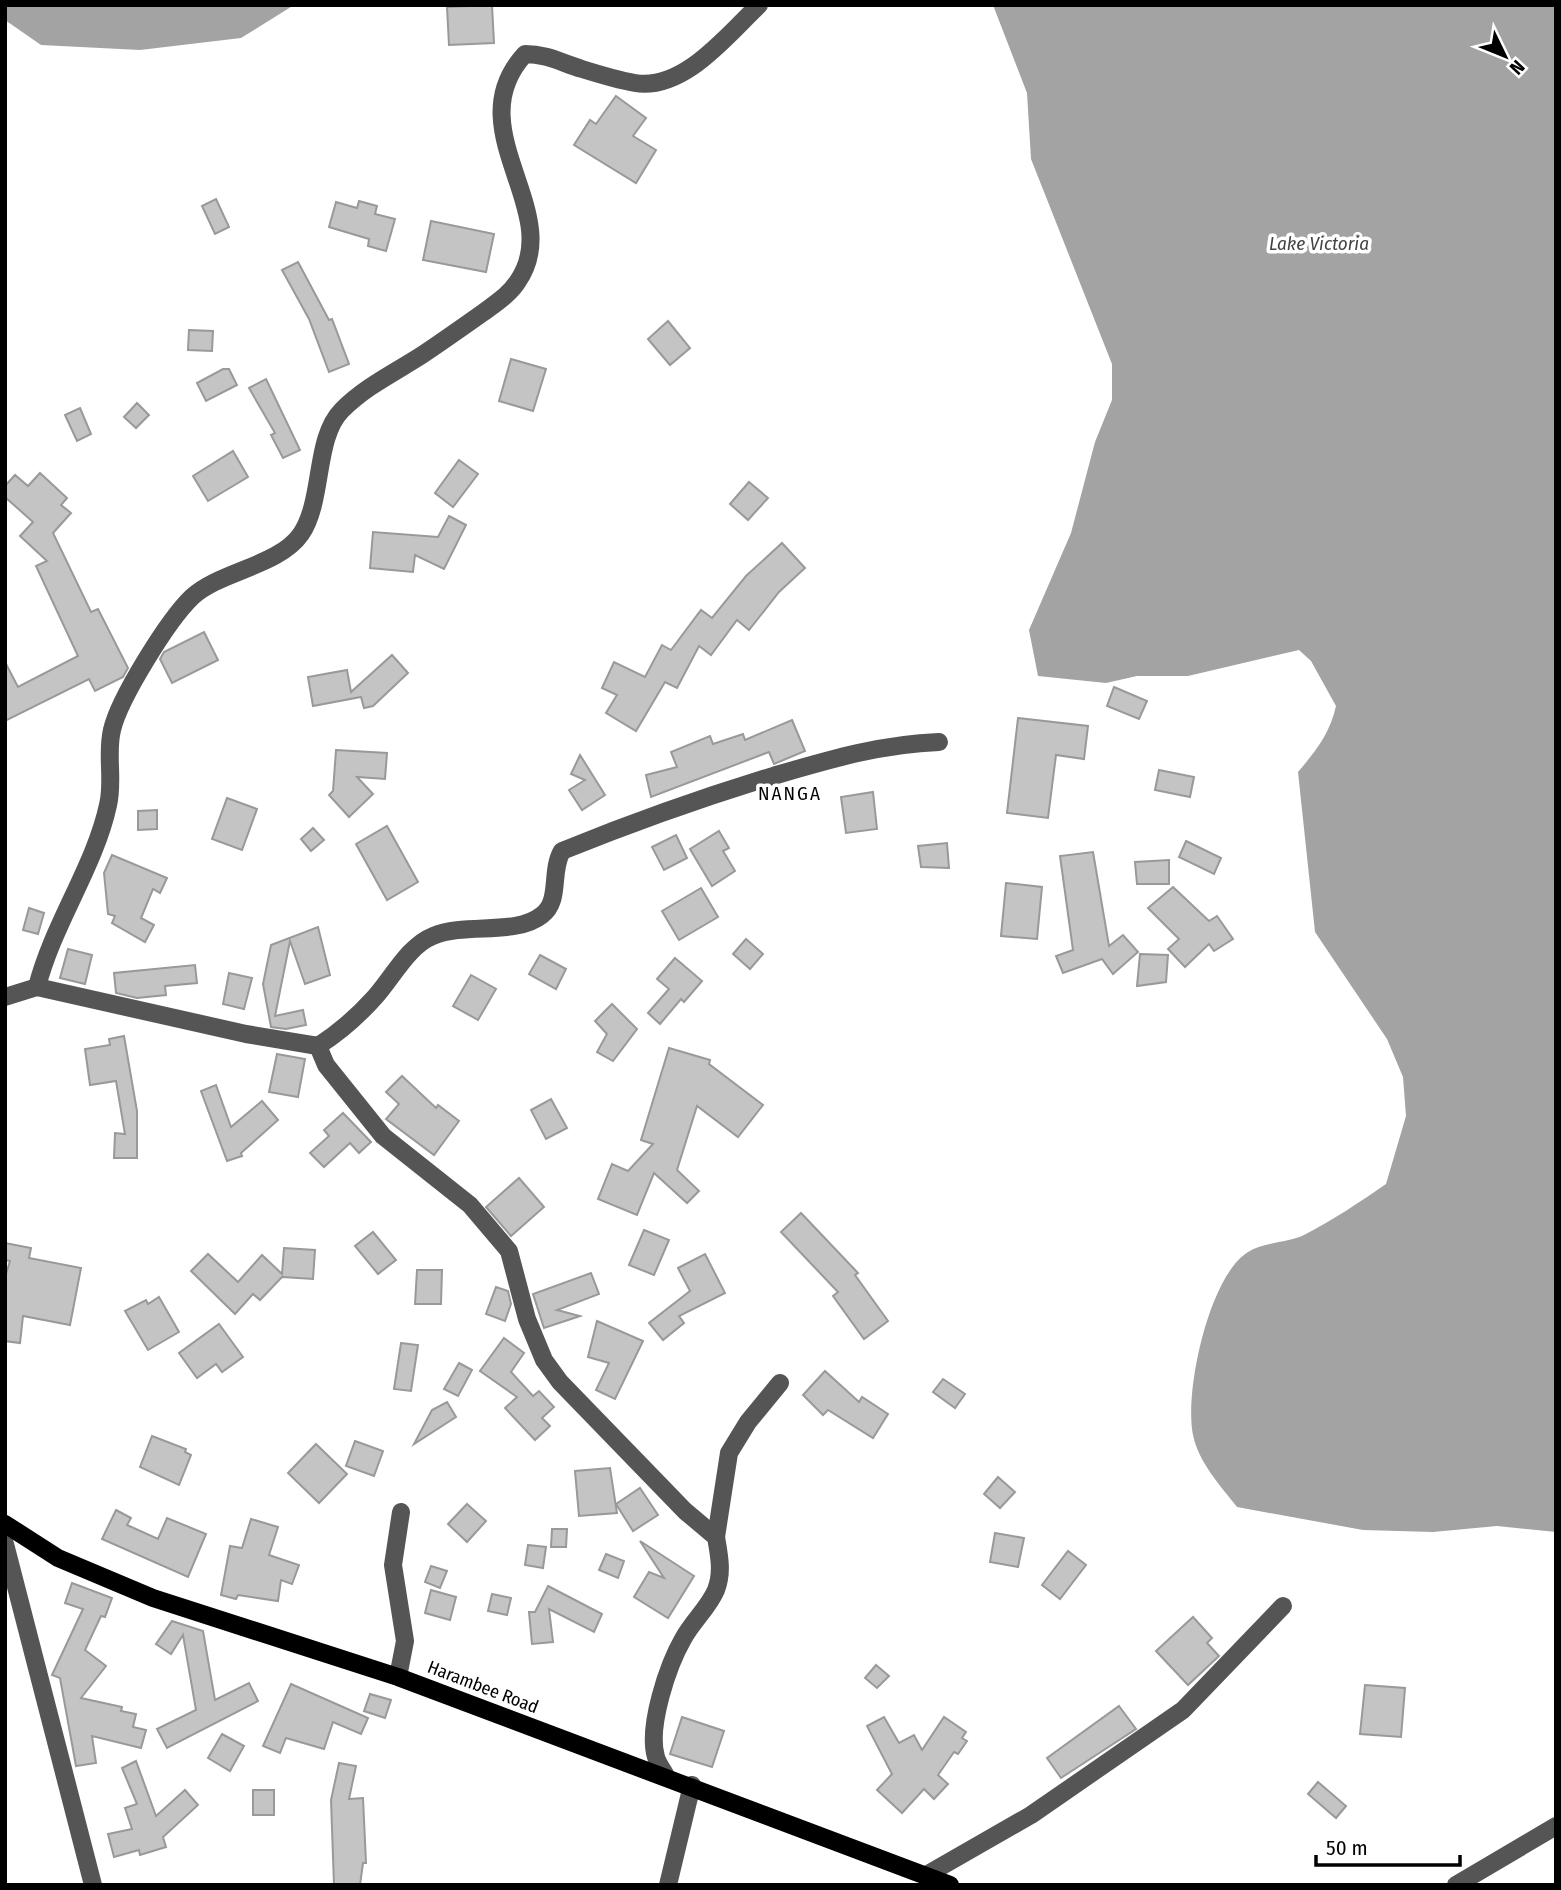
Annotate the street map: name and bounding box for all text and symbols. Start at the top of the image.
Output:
north arrow [1470,21,1540,91]
text: N [1505,55,1529,79]
water label: Lake Victoria [1269,232,1369,255]
district label: NANGA [758,782,822,805]
street label: Harambee Road [424,1656,542,1718]
scale bar [1316,1824,1460,1868]
text: 50 m [1326,1835,1368,1861]

